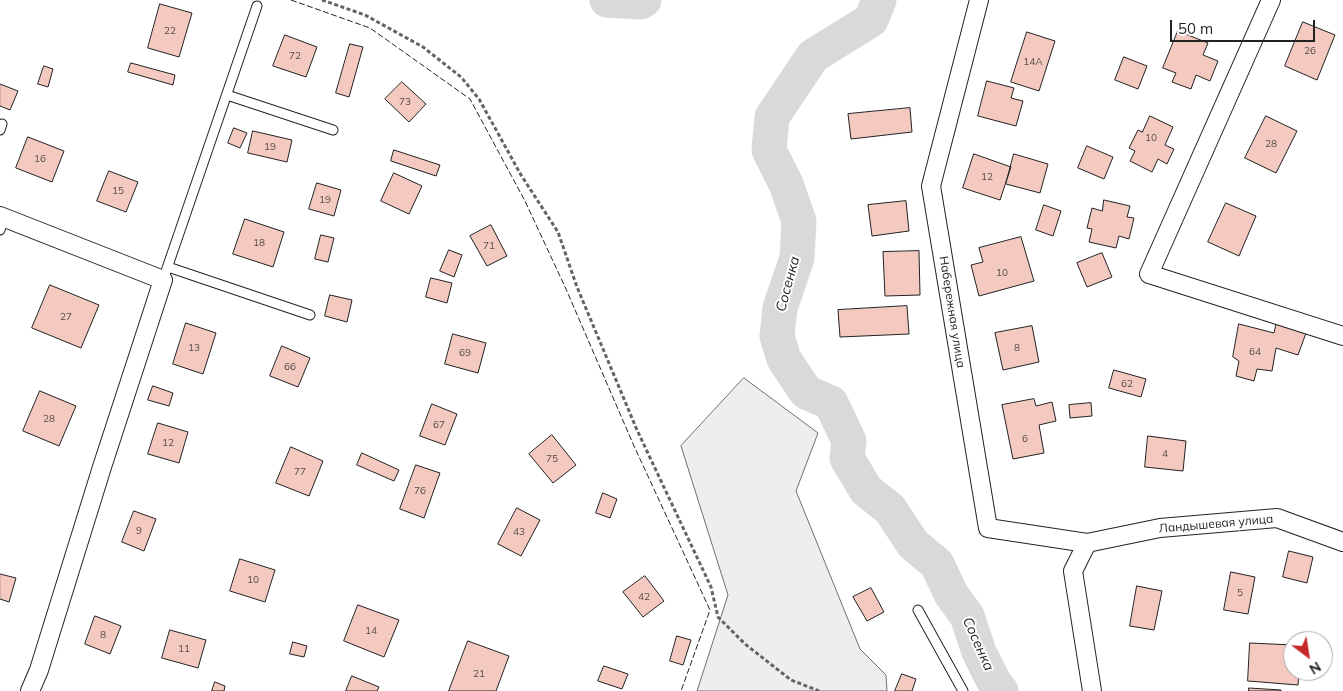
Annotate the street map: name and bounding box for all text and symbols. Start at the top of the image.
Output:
scale bar [1173,10,1318,42]
text: 50 m [1178,19,1213,38]
house number: 22 [164,25,176,37]
house number: 26 [1304,45,1316,57]
house number: 72 [289,50,301,62]
house number: 14А [1023,56,1043,68]
house number: 73 [399,96,411,108]
house number: 10 [1145,132,1157,144]
house number: 28 [1265,138,1277,150]
house number: 19 [264,141,276,153]
house number: 16 [34,153,46,165]
house number: 12 [981,171,993,183]
house number: 15 [112,185,124,197]
house number: 19 [319,194,331,206]
house number: 18 [253,237,265,249]
house number: 71 [483,240,495,252]
water label: Сосенка [773,254,803,314]
street label: Набережная улица [936,255,968,369]
house number: 10 [996,267,1008,279]
house number: 27 [60,311,72,323]
house number: 13 [188,342,200,354]
house number: 8 [1014,342,1020,354]
house number: 64 [1249,346,1261,358]
house number: 69 [459,347,471,359]
house number: 66 [284,361,296,373]
house number: 62 [1121,378,1133,390]
house number: 28 [43,413,55,425]
house number: 67 [433,419,445,431]
house number: 6 [1022,433,1028,445]
house number: 12 [162,437,174,449]
house number: 4 [1162,448,1168,460]
house number: 75 [546,453,558,465]
house number: 77 [294,466,306,478]
house number: 76 [414,485,426,497]
street label: Ландышевая улица [1158,512,1274,536]
house number: 9 [136,525,142,537]
house number: 43 [513,526,525,538]
house number: 10 [247,574,259,586]
house number: 5 [1237,587,1243,599]
house number: 42 [638,591,650,603]
water label: Сосенка [959,615,997,673]
house number: 14 [365,625,377,637]
house number: 8 [100,629,106,641]
north arrow [1283,631,1333,681]
house number: 11 [178,643,190,655]
text: N [1306,658,1324,678]
house number: 21 [473,668,485,680]

